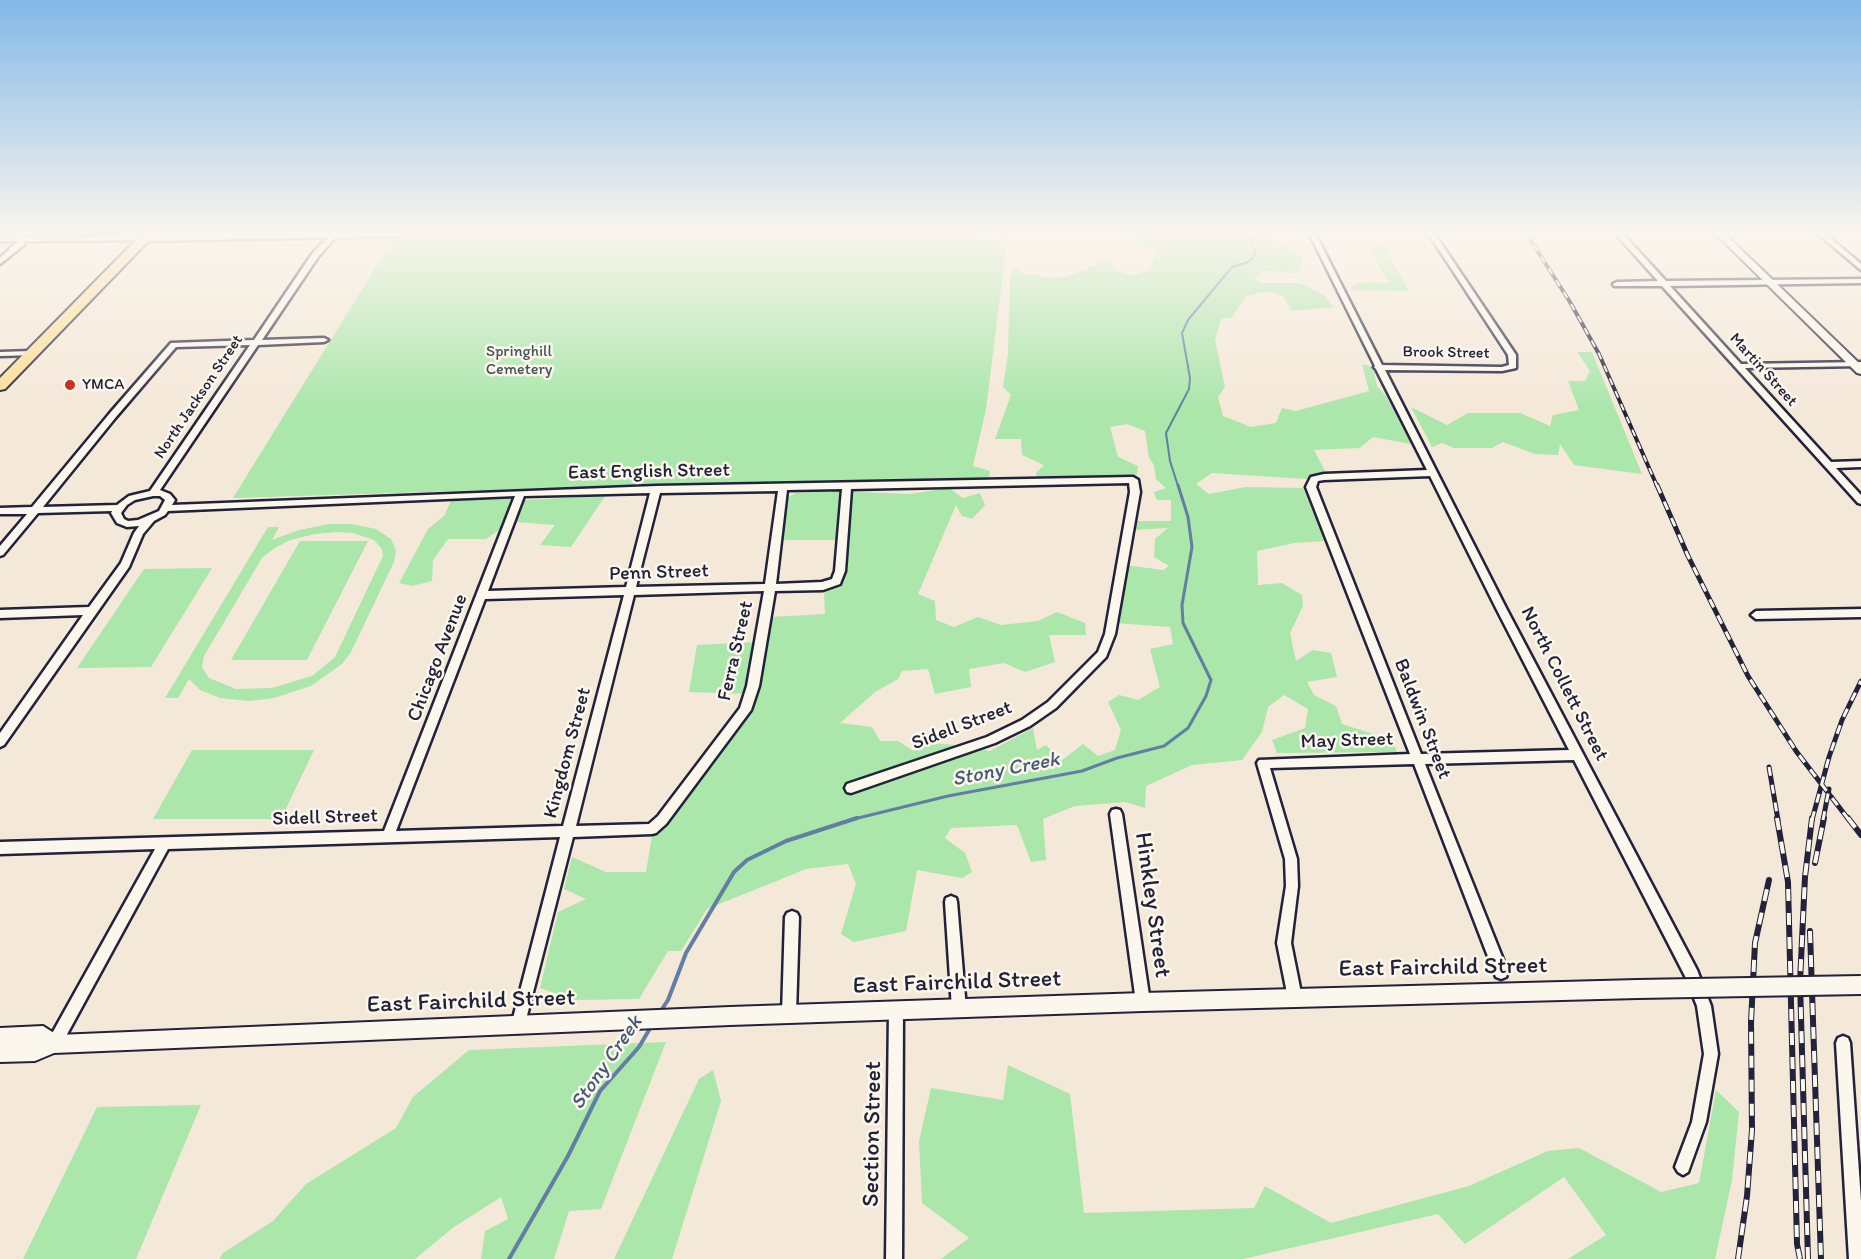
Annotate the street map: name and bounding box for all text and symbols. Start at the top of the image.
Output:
street label: Martin Street [1725,329,1801,411]
street label: North Jackson Street [150,331,248,463]
park label: Springhill Cemetery [486,342,552,380]
street label: Brook Street [1402,343,1490,363]
place label: YMCA [82,375,125,395]
marker: YMCA [63,378,77,392]
street label: East English Street [568,459,730,485]
street label: Penn Street [609,559,709,587]
street label: Chicago Avenue [403,591,473,725]
street label: Ferra Street [713,599,759,703]
street label: North Collett Street [1515,603,1613,765]
street label: Baldwin Street [1388,655,1456,783]
street label: Kingdom Street [539,685,597,821]
street label: Sidell Street [908,696,1016,756]
street label: May Street [1300,727,1394,755]
water label: Stony Creek [950,747,1062,793]
street label: Sidell Street [272,804,378,832]
street label: Hinkley Street [1128,830,1176,980]
street label: East Fairchild Street [1338,952,1548,984]
street label: East Fairchild Street [852,965,1062,1001]
street label: East Fairchild Street [366,984,576,1020]
water label: Stony Creek [566,1011,648,1115]
street label: Section Street [857,1061,889,1207]

